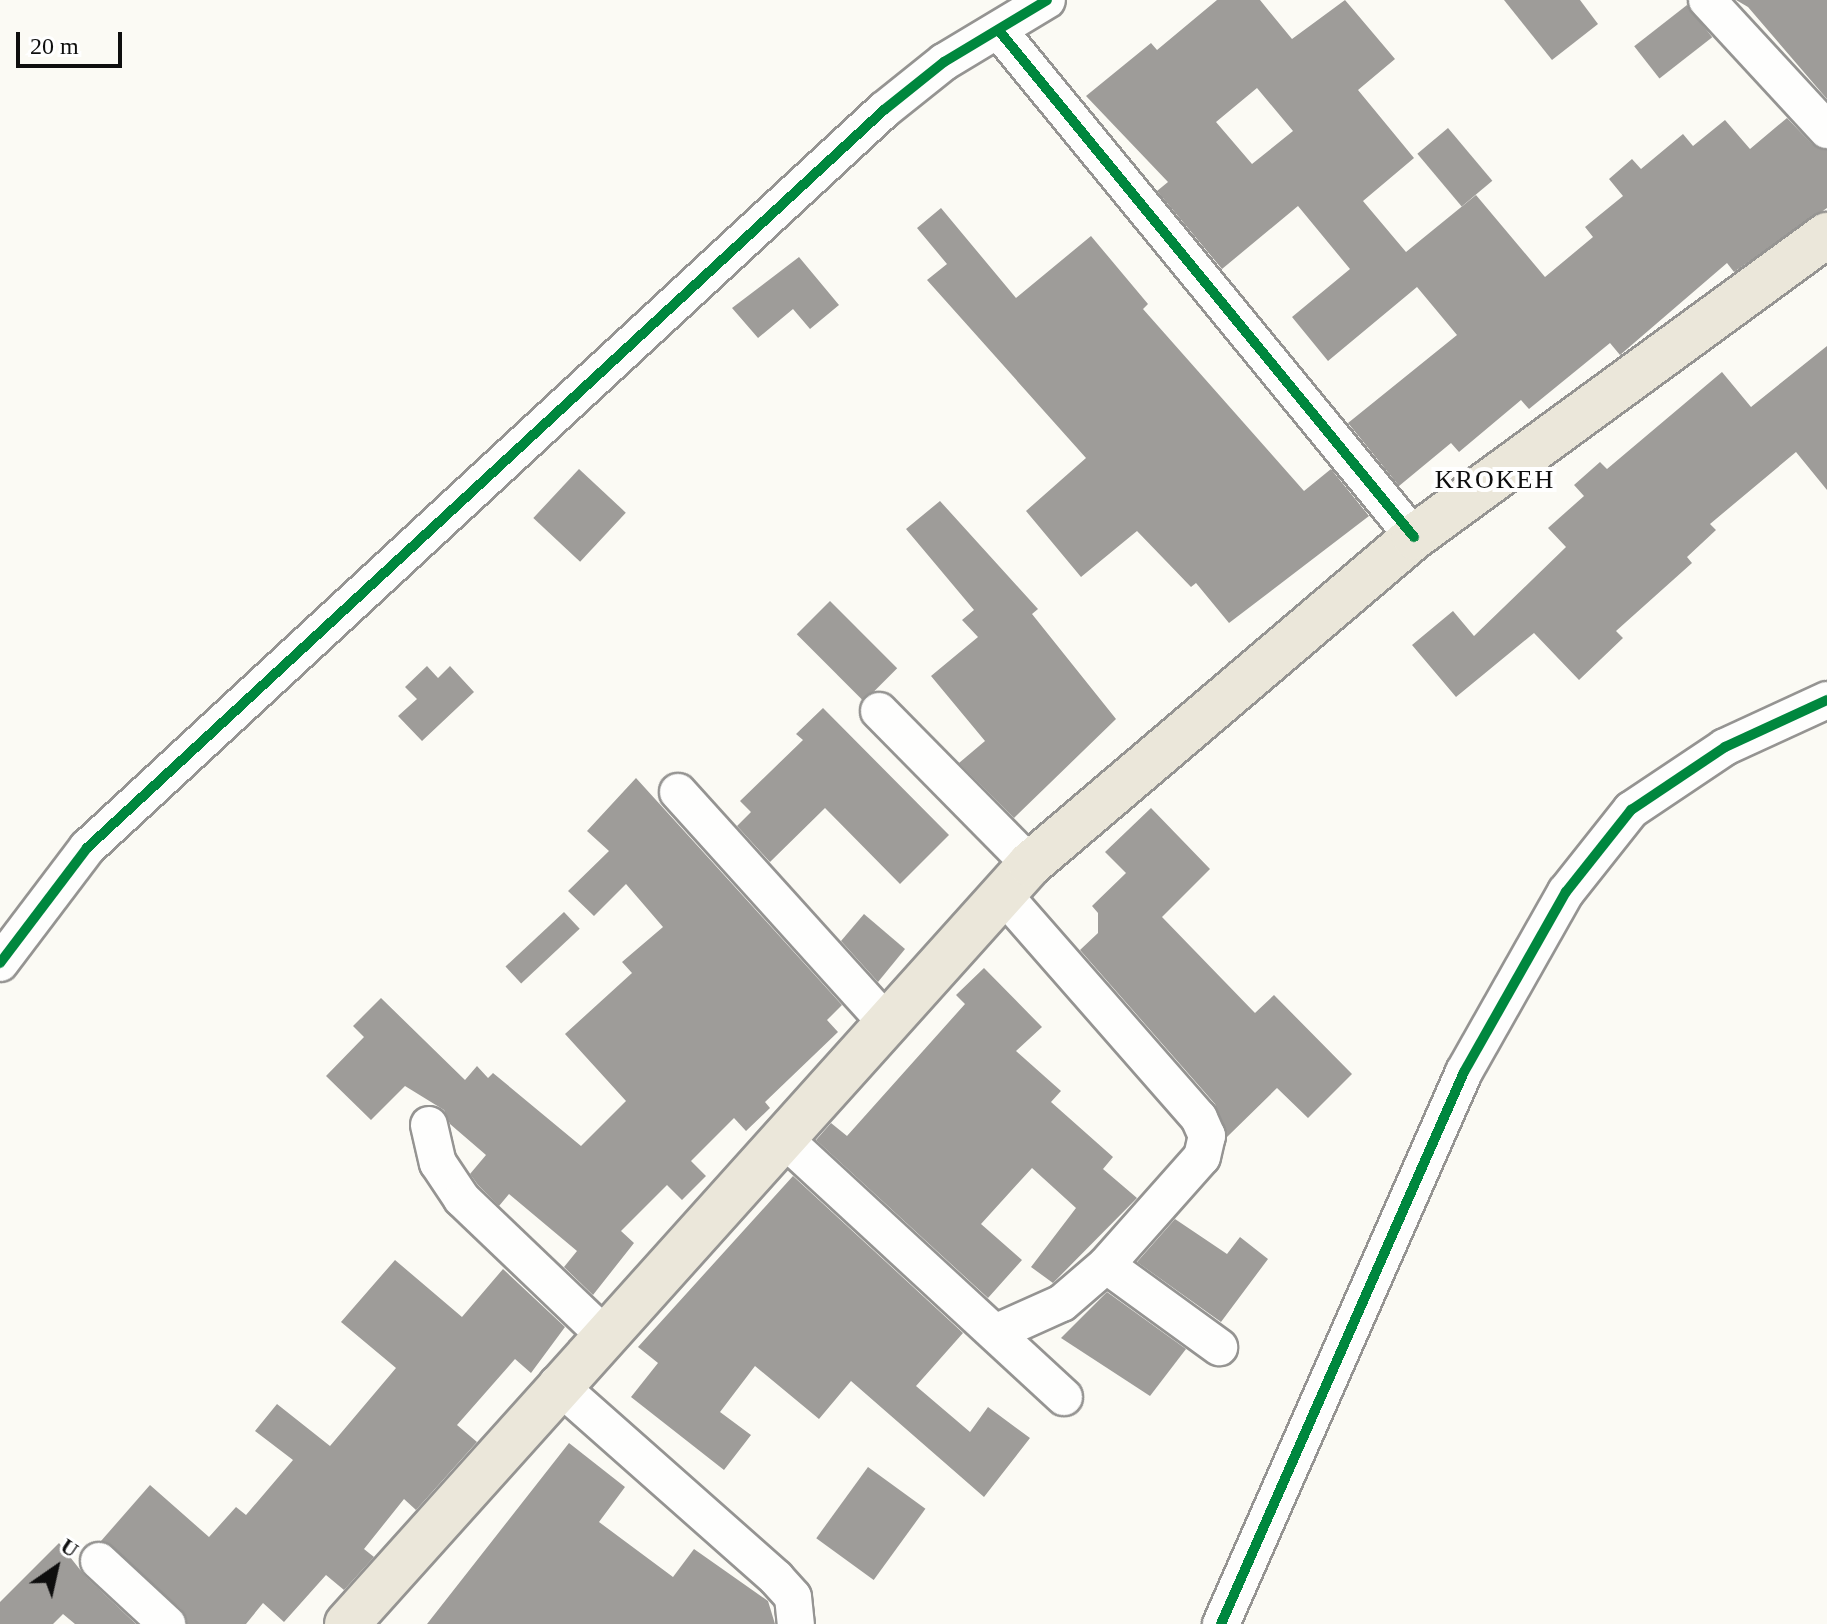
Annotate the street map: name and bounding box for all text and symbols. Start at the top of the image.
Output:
scale bar [20,16,126,66]
text: 20 m [30,33,79,59]
district label: KROKEH [1435,464,1555,496]
north arrow [16,1528,96,1608]
text: U [56,1533,83,1562]

